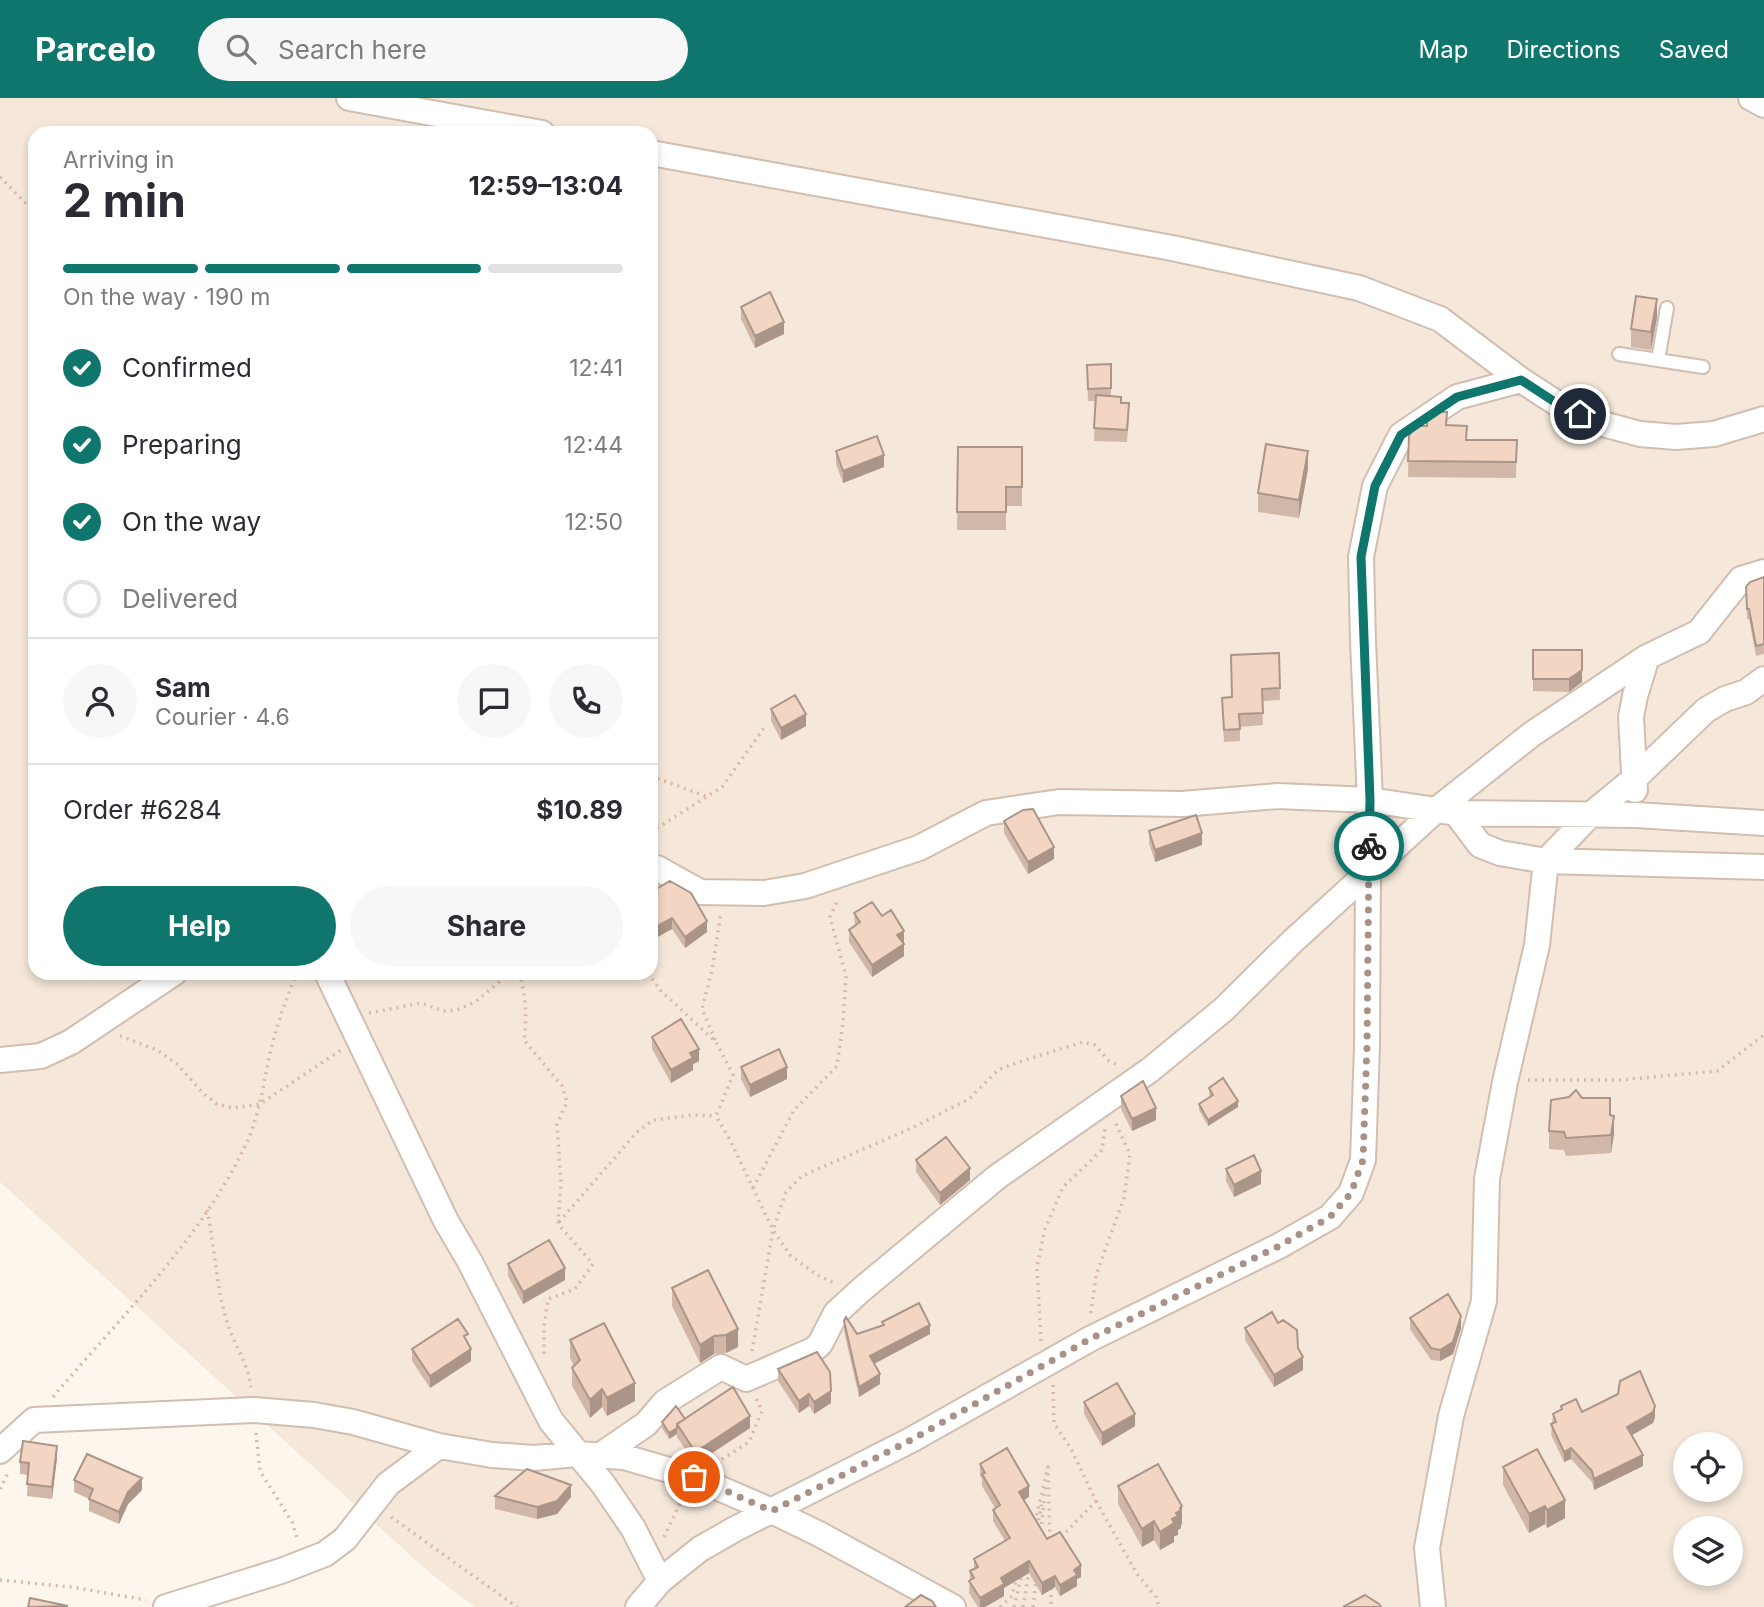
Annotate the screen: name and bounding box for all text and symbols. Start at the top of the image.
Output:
search box [198,18,688,81]
text: Parcelo [35,29,156,69]
icon: search [222,30,260,68]
text: Search here [278,34,427,65]
text: Map [1419,35,1468,64]
text: Directions [1506,35,1621,64]
text: Saved [1659,35,1729,64]
text: Arriving in [63,146,174,174]
text: 12:59–13:04 [468,170,623,201]
text: 2 min [63,172,186,228]
text: On the way · 190 m [63,283,270,311]
icon: check [63,349,101,387]
text: Confirmed [122,352,252,383]
text: 12:41 [569,354,623,382]
pin [1550,384,1610,444]
icon: home [1561,395,1599,433]
icon: check [63,426,101,464]
text: Preparing [122,429,242,460]
text: 12:44 [563,431,623,459]
icon: check [63,503,101,541]
text: On the way [122,506,261,537]
text: 12:50 [565,508,623,536]
text: Delivered [122,583,238,614]
button: person [63,664,137,738]
button: chat [457,664,531,738]
button: phone [549,664,623,738]
text: Sam [155,672,211,703]
text: Courier · 4.6 [155,703,290,731]
text: Order #6284 [63,794,222,825]
text: $10.89 [536,794,623,825]
courier [1334,811,1404,881]
icon: bike [1350,827,1388,865]
button: Help [63,886,336,966]
button: Share [350,886,623,966]
map controls [1673,1432,1743,1586]
button: locate [1673,1432,1743,1502]
pin [664,1447,724,1507]
icon: bag [675,1458,713,1496]
button: layers [1673,1516,1743,1586]

